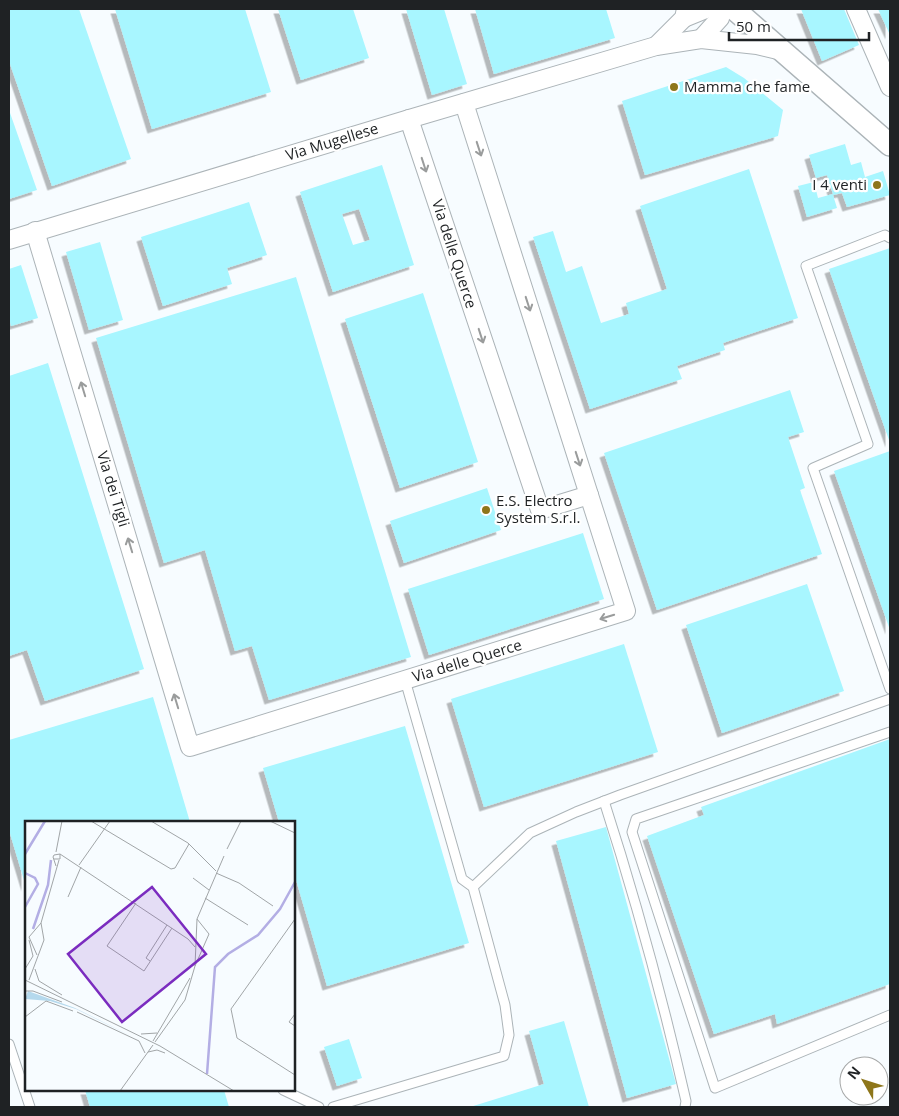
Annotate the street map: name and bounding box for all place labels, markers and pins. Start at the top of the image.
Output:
place label: Mamma che fame [684,76,810,96]
marker: Mamma che fame [668,81,680,93]
place label: I 4 venti [812,174,867,194]
marker: I 4 venti [871,179,883,191]
place label: E.S. Electro System S.r.l. [496,490,580,527]
marker: E.S. Electro System S.r.l. [480,504,492,516]

